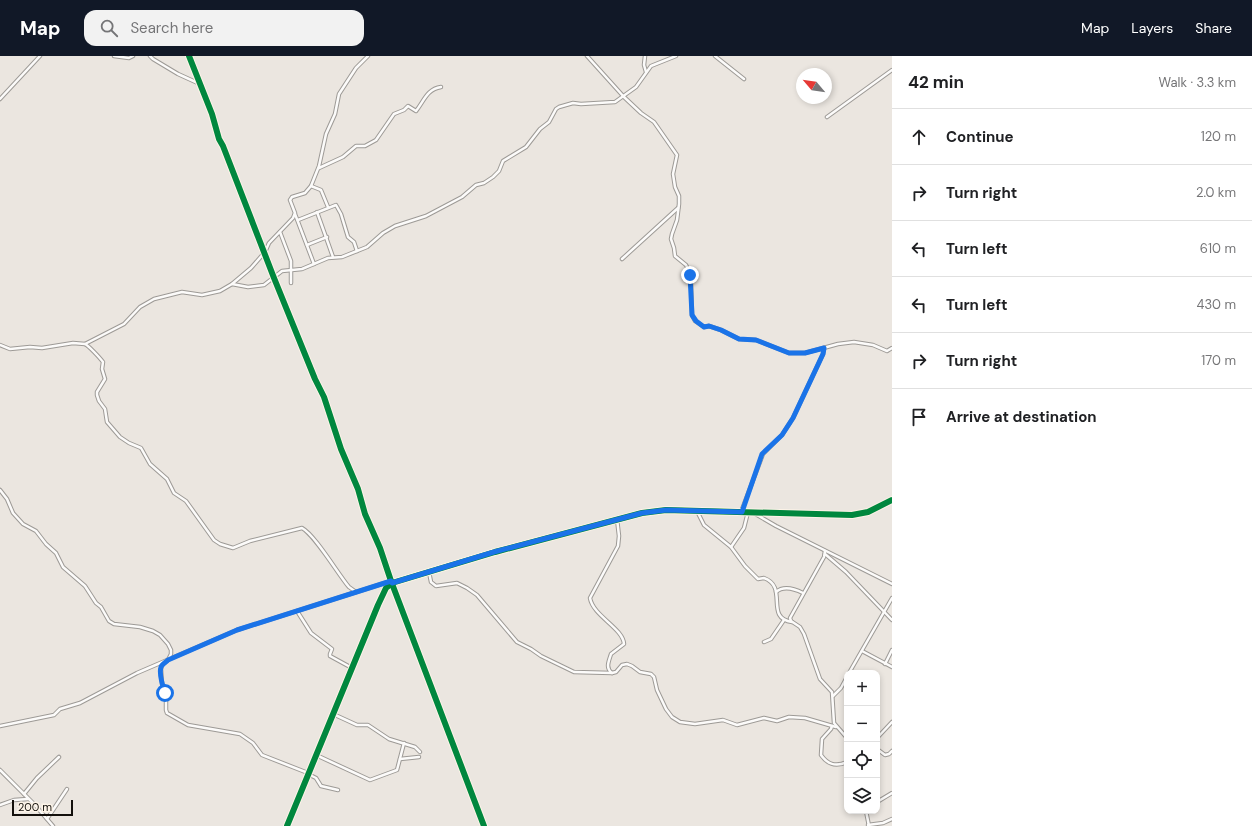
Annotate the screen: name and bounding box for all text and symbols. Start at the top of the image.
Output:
search box [84,10,364,46]
text: Map [20,16,60,41]
icon: search [98,17,120,39]
text: Search here [130,18,213,38]
text: Map [1081,19,1109,37]
text: Layers [1131,19,1173,37]
text: Share [1195,19,1232,37]
north arrow [796,68,832,104]
text: 42 min [908,71,964,93]
text: Walk · 3.3 km [1159,74,1236,91]
icon: ahead [908,126,930,148]
text: Continue [946,127,1014,147]
text: 120 m [1201,128,1236,145]
icon: right [908,182,930,204]
text: Turn right [946,183,1017,203]
text: 2.0 km [1196,184,1236,201]
icon: left [908,238,930,260]
text: Turn left [946,239,1007,259]
text: 610 m [1200,240,1236,257]
route end [681,266,699,284]
icon: left [908,294,930,316]
text: Turn left [946,295,1007,315]
text: 430 m [1196,296,1236,313]
icon: right [908,350,930,372]
text: Turn right [946,351,1017,371]
text: 170 m [1201,352,1236,369]
icon: arrive [908,406,930,428]
text: Arrive at destination [946,407,1097,427]
map controls [844,670,880,814]
button: + [844,670,880,706]
route start [156,684,174,702]
button: − [844,706,880,742]
button: locate [844,742,880,778]
button: layers [844,778,880,814]
scale bar [12,798,73,817]
text: 200 m [18,800,52,814]

